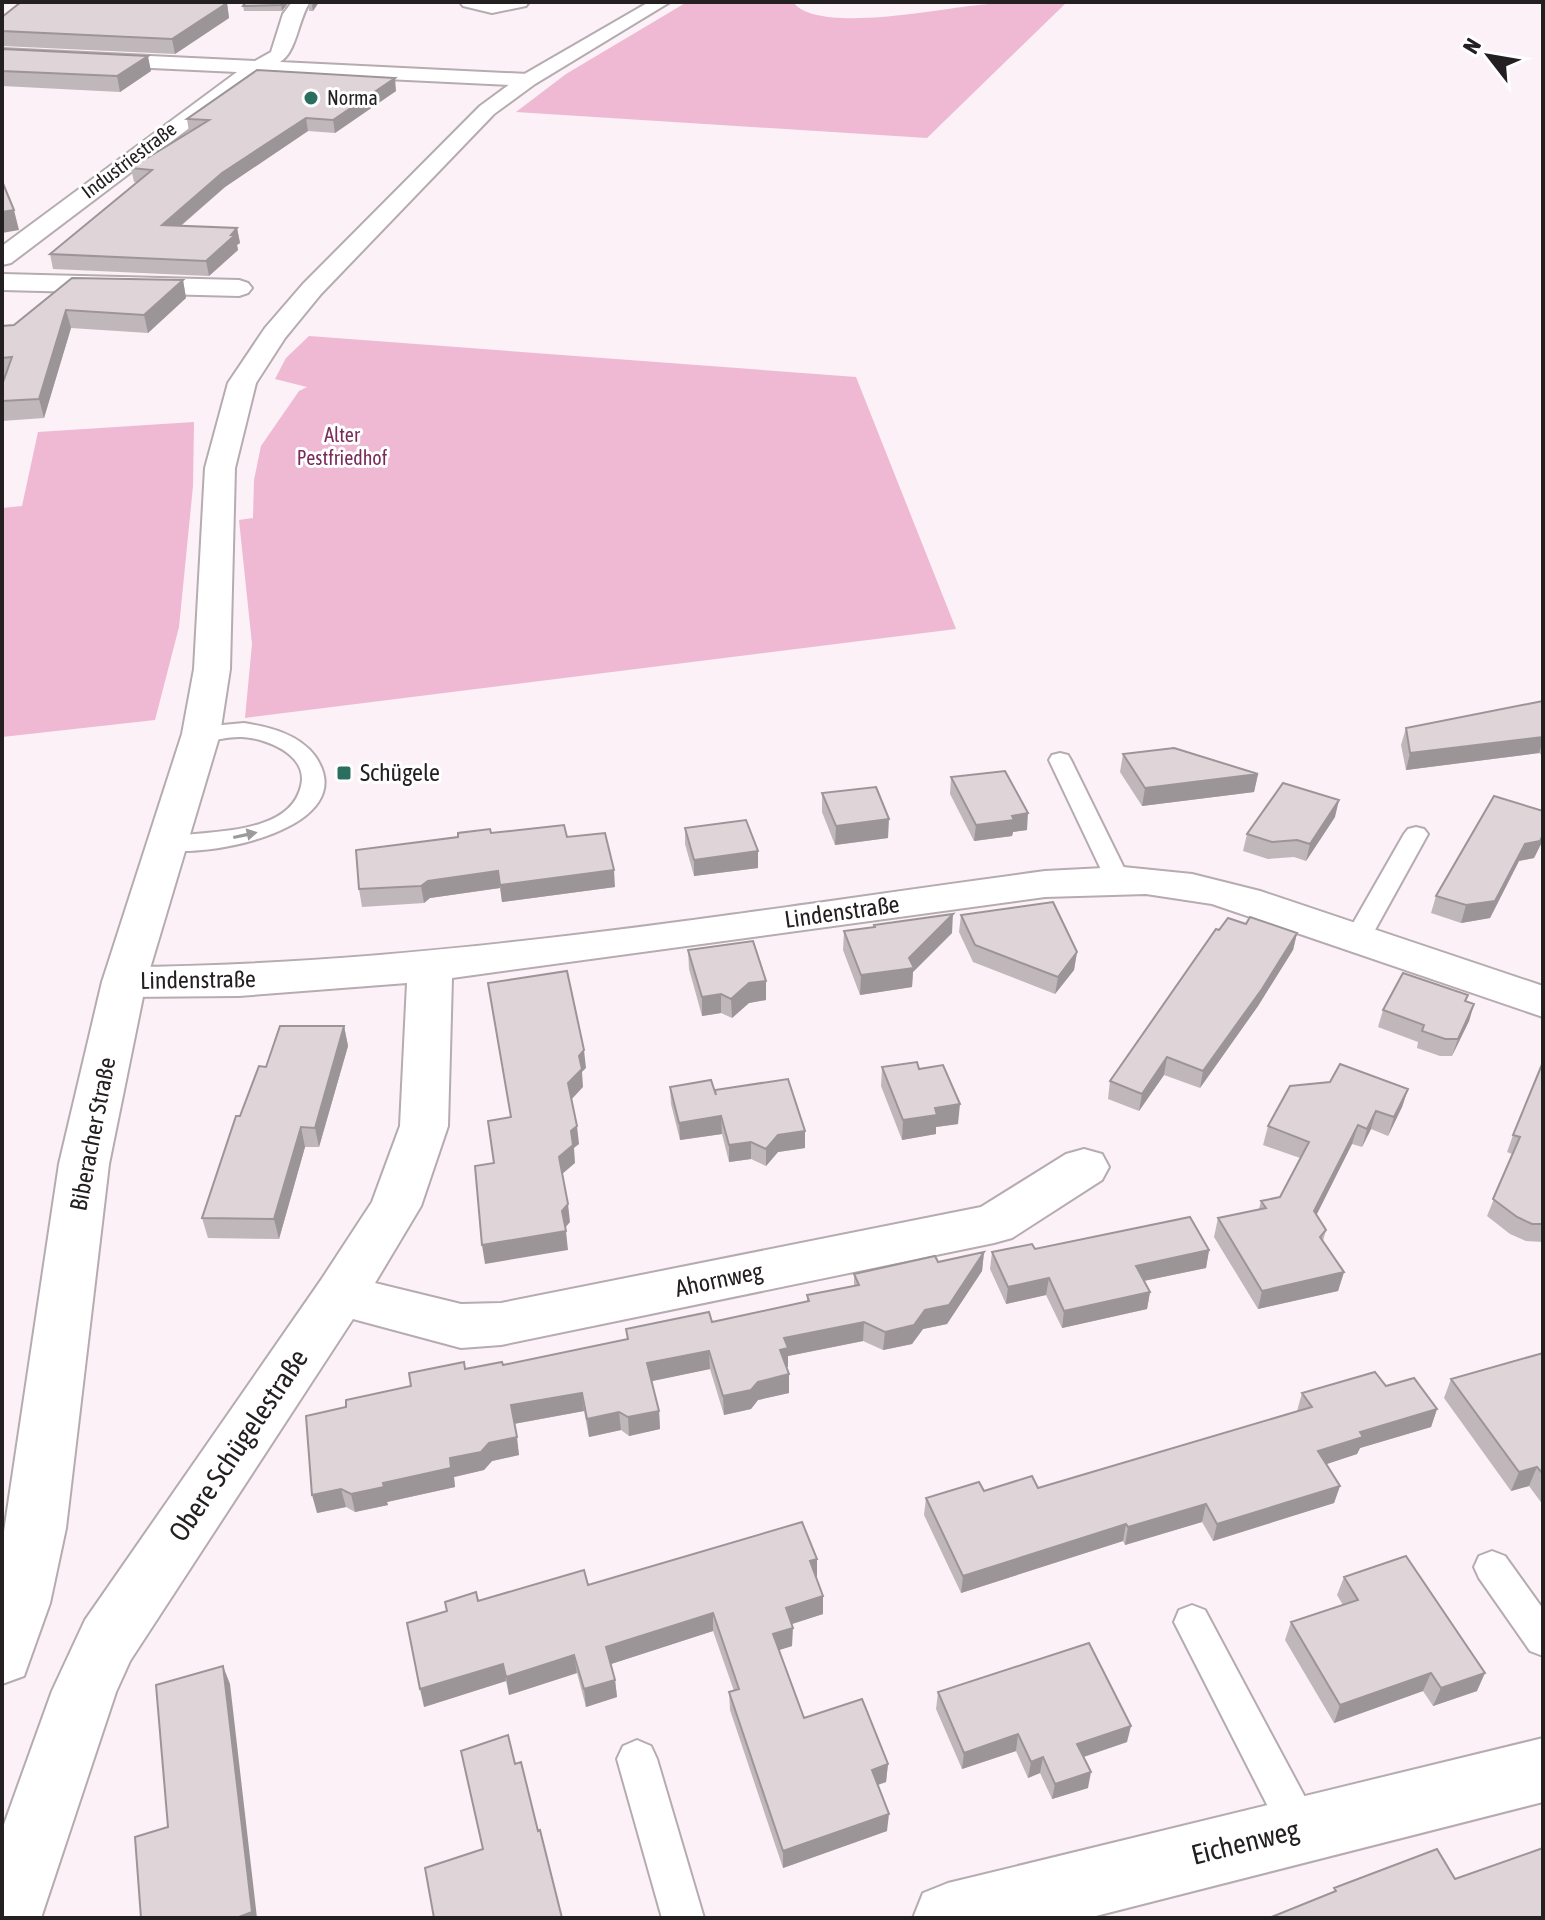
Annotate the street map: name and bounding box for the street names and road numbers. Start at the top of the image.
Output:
street label: Industriestraße [77,117,181,203]
street label: Lindenstraße [783,890,901,933]
street label: Lindenstraße [140,965,256,994]
street label: Biberacher Straße [64,1055,121,1213]
street label: Ahornweg [673,1257,766,1302]
street label: Obere Schügelestraße [162,1343,314,1547]
street label: Eichenweg [1188,1813,1302,1871]

